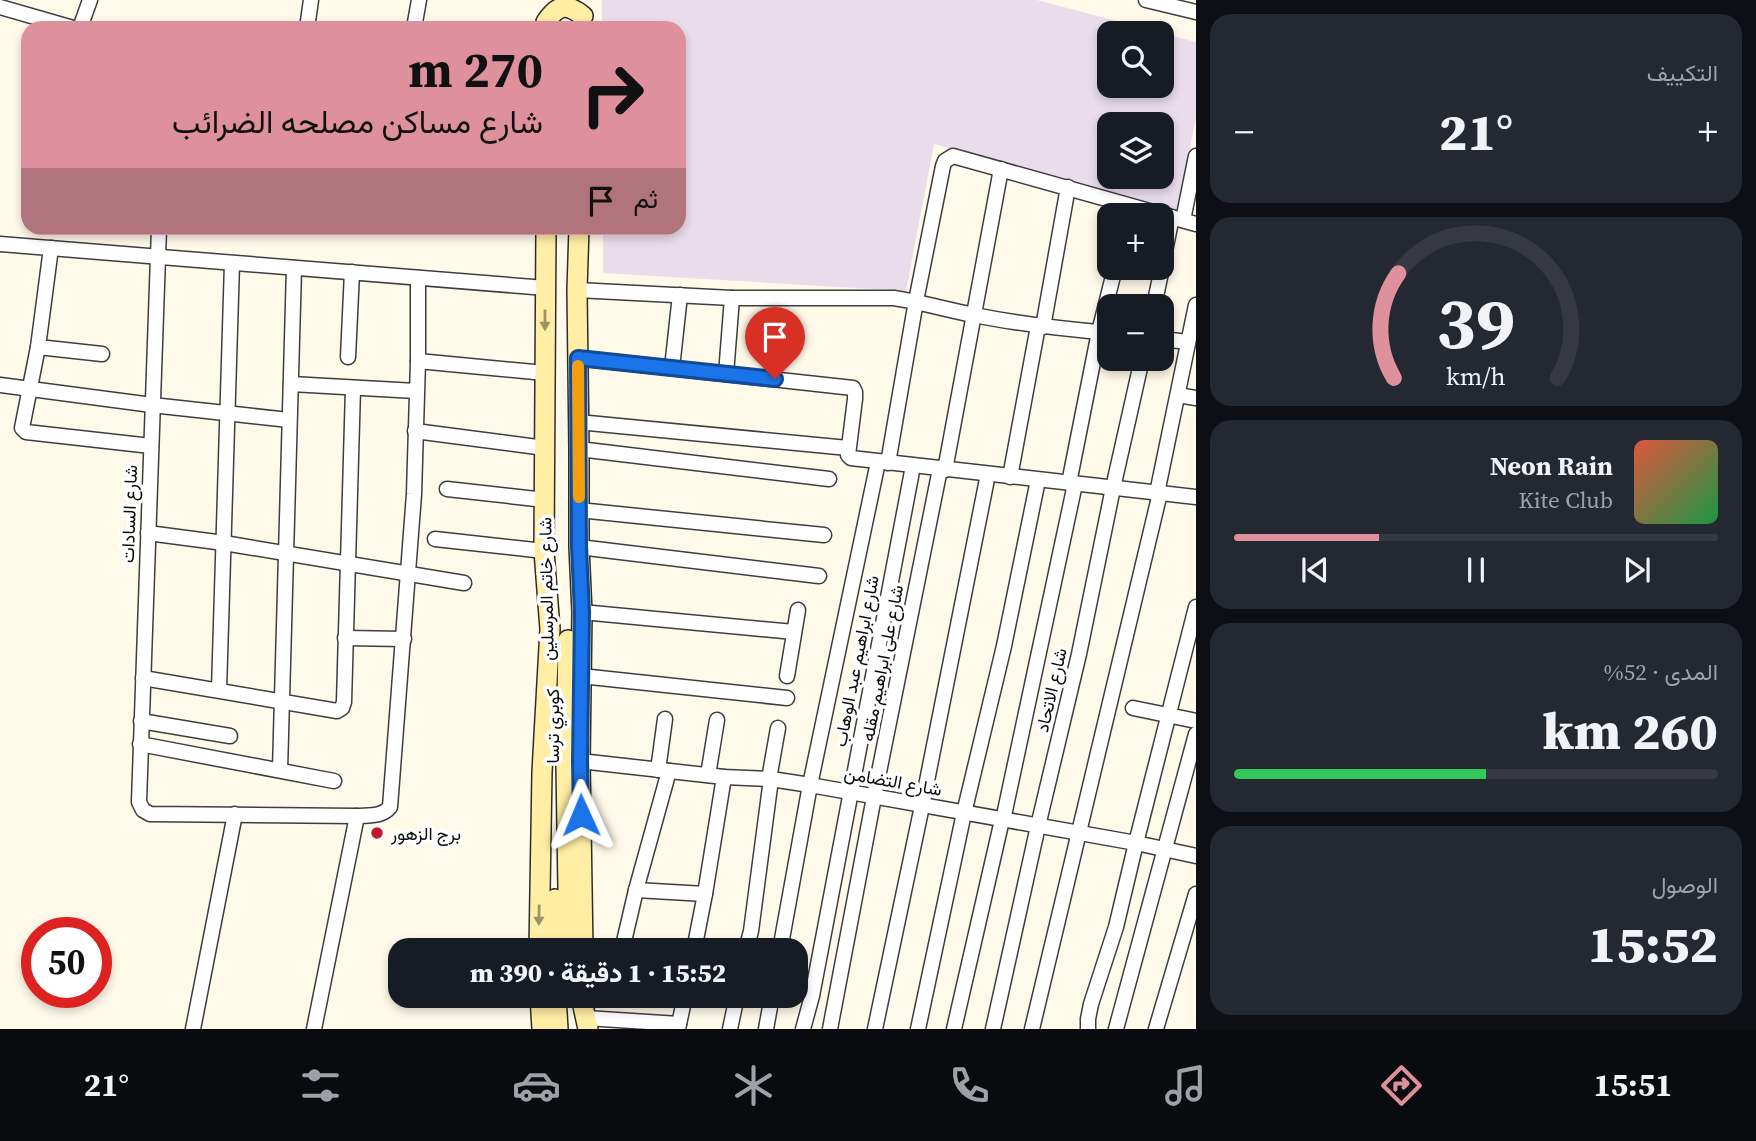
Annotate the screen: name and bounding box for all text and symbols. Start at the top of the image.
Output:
map controls [1097,21,1174,371]
button: search [1097,21,1174,98]
text: 270 m [408,36,543,103]
icon: right [567,49,658,140]
text: التكييف [1647,57,1718,89]
text: 21° [1439,96,1513,167]
text: شارع مساكن مصلحه الضرائب [172,100,543,144]
text: − [1234,106,1254,158]
text: + [1698,106,1718,158]
button: layers [1097,112,1174,189]
text: ثم [634,181,658,217]
icon: arrive [582,182,620,220]
button: + [1097,203,1174,280]
text: 39 [1437,273,1515,372]
button: − [1097,294,1174,371]
pin [745,307,805,379]
one-way arrow [539,309,551,331]
icon: arrive [756,318,794,356]
text: km/h [1446,358,1506,392]
text: Neon Rain [1490,448,1613,484]
street label: شارع السادات [115,464,143,564]
text: Kite Club [1518,484,1613,516]
street label: شارع خاتم المرسلين [532,517,560,661]
icon: previous [1296,551,1334,589]
icon: pause [1457,551,1495,589]
icon: next [1618,551,1656,589]
street label: شارع ابراهيم عبد الوهاب [827,573,885,749]
street label: شارع على ابراهيم مقله [855,583,909,743]
street label: شارع الاتحاد [1029,645,1073,735]
text: المدى · 52% [1604,656,1718,688]
street label: كوبري ترسا [540,688,568,764]
text: 260 km [1542,695,1718,766]
street label: شارع التضامن [842,760,944,802]
position arrow [544,778,618,852]
place label: برج الزهور [390,821,461,846]
marker: برج الزهور [369,825,385,841]
text: الوصول [1652,869,1718,901]
one-way arrow [534,904,545,926]
text: 15:52 [1588,908,1718,979]
speed limit sign: 50 [21,917,112,1008]
text: 15:52 · 1 دقيقة · 390 m [470,955,726,991]
icon: filters [296,1061,345,1110]
icon: car [512,1061,561,1110]
icon: climate [729,1061,778,1110]
icon: phone [945,1061,994,1110]
icon: music [1161,1061,1210,1110]
icon: directions [1377,1061,1426,1110]
text: 21° [84,1063,129,1107]
text: 15:51 [1593,1063,1672,1107]

